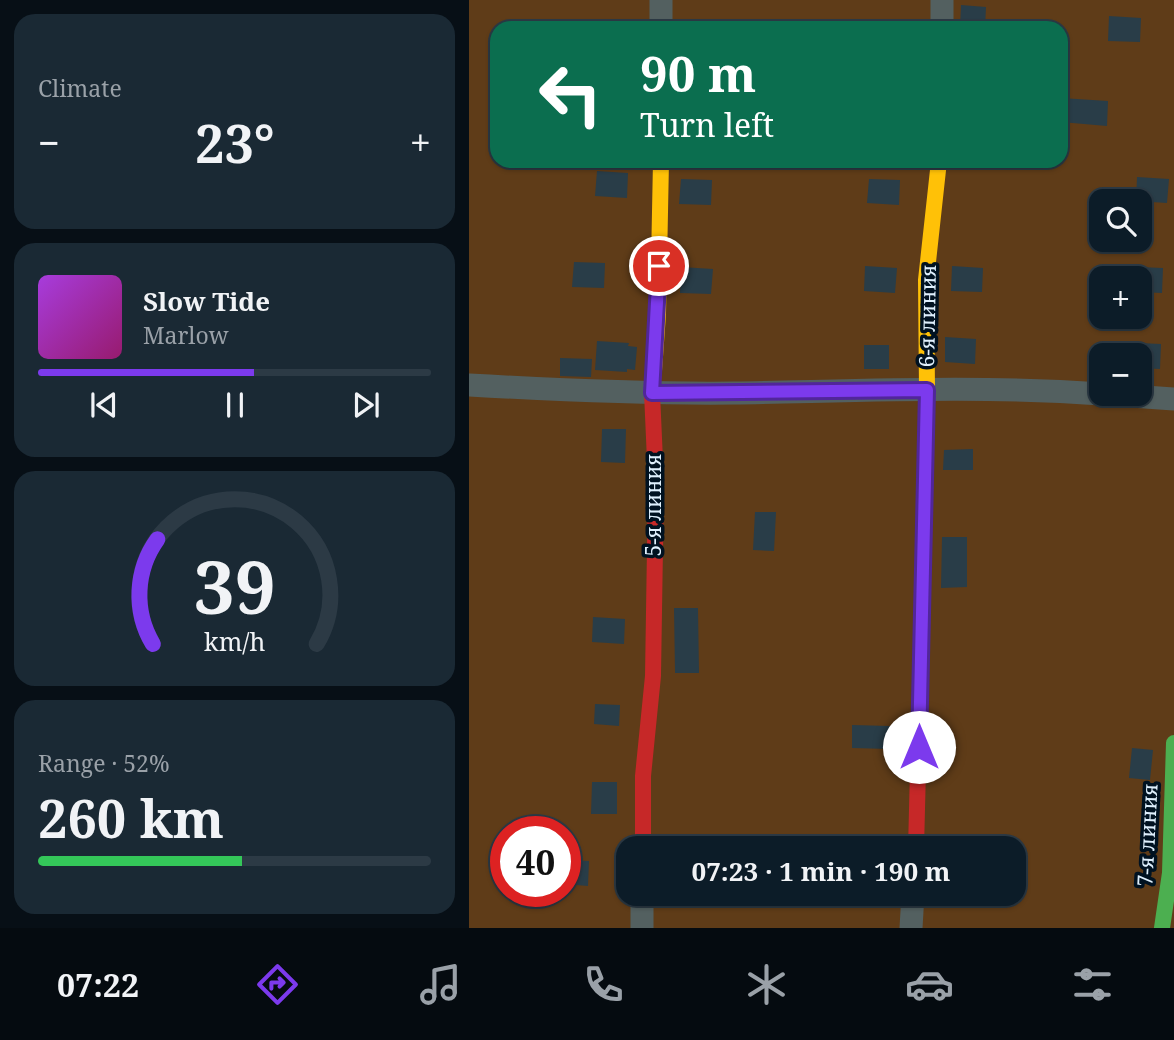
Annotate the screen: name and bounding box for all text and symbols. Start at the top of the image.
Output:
text: 90 m [640,40,756,106]
icon: left [525,49,616,140]
text: Climate [38,72,122,104]
text: Turn left [640,103,774,146]
text: 23° [195,107,275,178]
text: − [38,116,60,168]
text: + [410,116,431,168]
map controls [1089,189,1152,406]
button: search [1089,189,1152,252]
pin [629,236,689,296]
icon: arrive [640,247,678,285]
street label: 6-я линия [912,264,942,368]
button: + [1089,266,1152,329]
text: Slow Tide [143,283,270,319]
text: Marlow [143,319,229,351]
button: − [1089,343,1152,406]
icon: previous [85,386,123,424]
icon: pause [216,386,254,424]
icon: next [347,386,385,424]
street label: 5-я линия [639,454,667,556]
text: 39 [193,537,276,636]
text: km/h [204,624,265,658]
position arrow [882,710,956,784]
text: Range · 52% [38,747,170,779]
text: 260 km [38,782,224,853]
street label: 7-я линия [1130,783,1164,887]
speed limit sign: 40 [490,816,581,907]
text: 07:23 · 1 min · 190 m [691,853,951,889]
icon: directions [253,960,302,1009]
icon: music [416,960,465,1009]
icon: phone [579,960,628,1009]
icon: climate [742,960,791,1009]
icon: car [905,960,954,1009]
icon: filters [1068,960,1117,1009]
text: 07:22 [57,963,139,1006]

